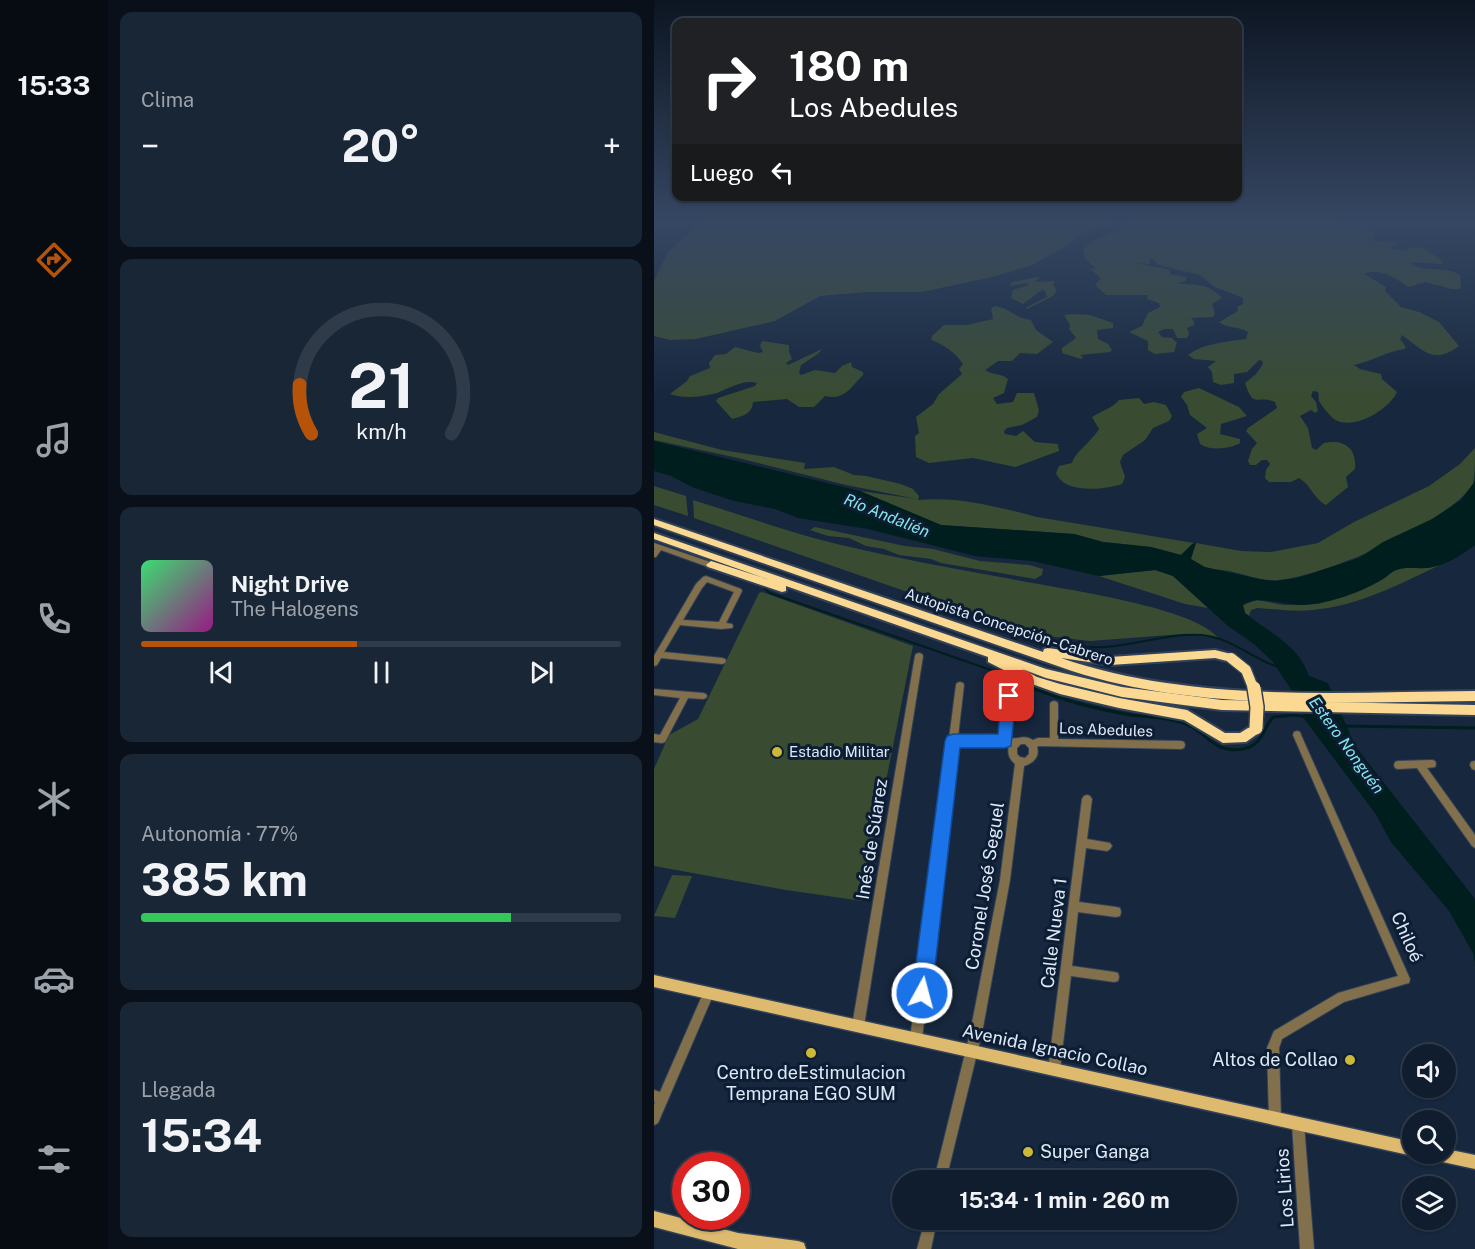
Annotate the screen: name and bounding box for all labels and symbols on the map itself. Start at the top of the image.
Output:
water label: Río Andalién [841,490,932,541]
street label: Autopista Concepción - Cabrero [903,585,1115,668]
pin [983,670,1034,721]
water label: Estero Nonguén [1305,693,1388,797]
street label: Los Abedules [1059,719,1153,740]
place label: Estadio Militar [789,743,890,760]
marker: Estadio Militar [770,745,784,759]
street label: Inés de Súarez [852,777,891,901]
street label: Coronel José Seguel [961,800,1008,971]
street label: Calle Nueva 1 [1036,876,1071,990]
street label: Chiloé [1387,908,1428,965]
position arrow [890,961,954,1025]
street label: Avenida Ignacio Collao [961,1020,1150,1079]
marker: Centro deEstimulacion Temprana EGO SUM [804,1046,818,1060]
place label: Altos de Collao [1212,1049,1338,1070]
marker: Altos de Collao [1343,1053,1357,1067]
place label: Centro deEstimulacion Temprana EGO SUM [716,1062,906,1104]
place label: Super Ganga [1040,1141,1149,1162]
marker: Super Ganga [1021,1145,1035,1159]
street label: Los Lirios [1271,1148,1298,1228]
speed limit sign: 30 [672,1152,750,1230]

